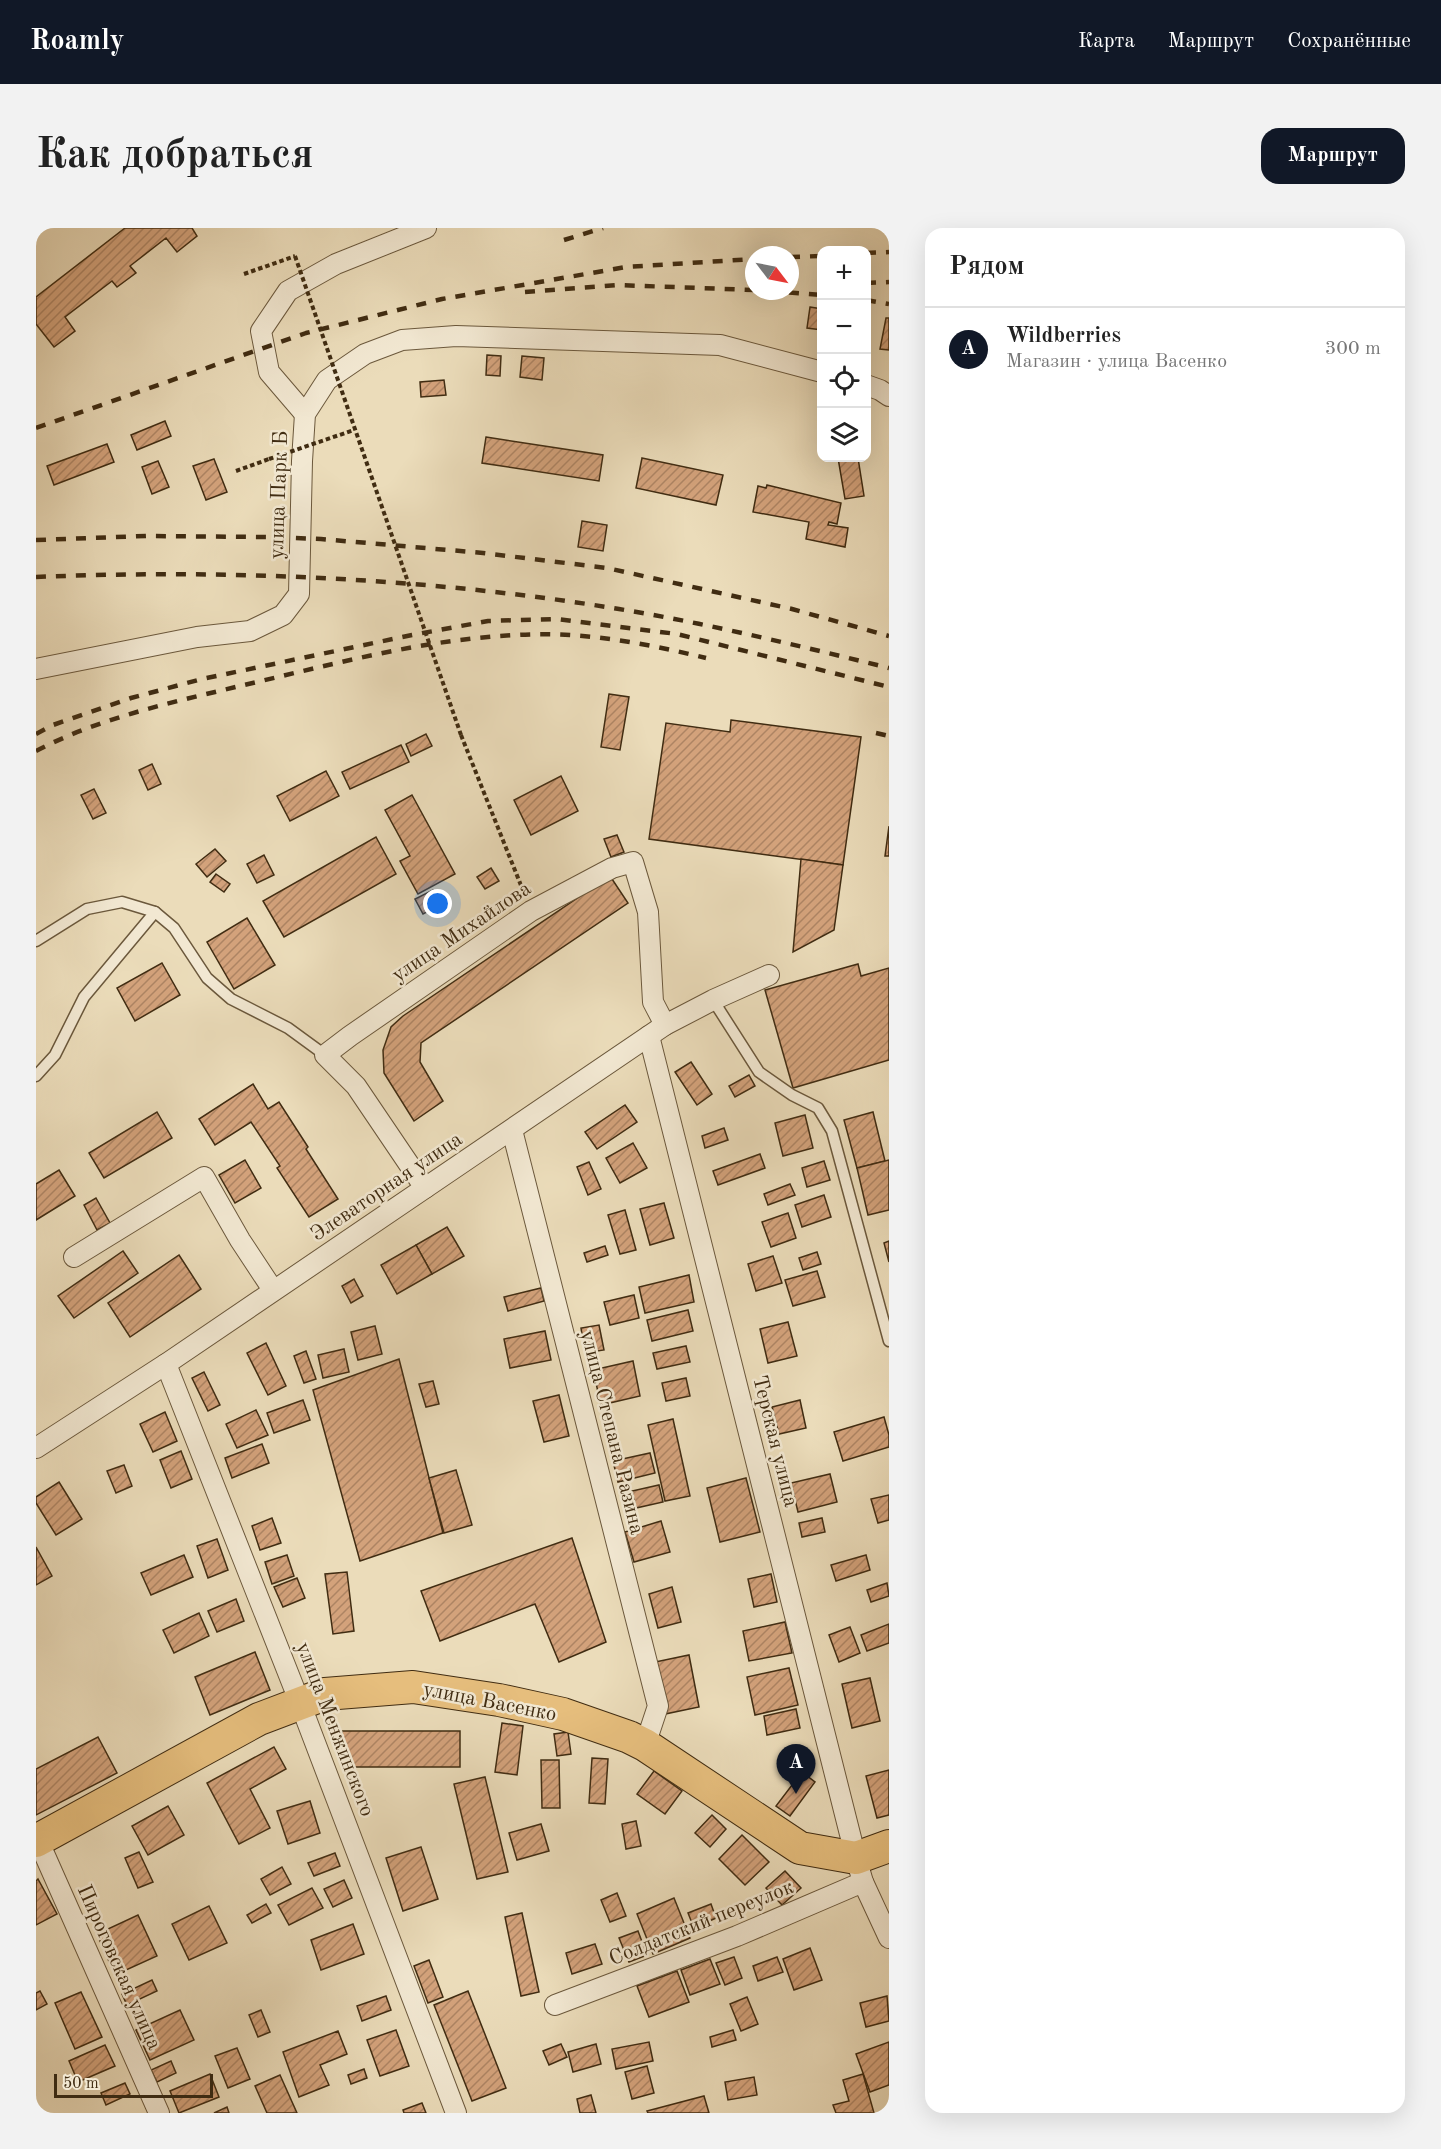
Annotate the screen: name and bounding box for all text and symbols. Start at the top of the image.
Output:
text: Roamly [30,28,124,56]
text: Карта [1078,31,1135,52]
text: Маршрут [1168,31,1254,52]
text: Сохранённые [1287,31,1411,52]
button: Маршрут [1261,128,1405,184]
text: Как добраться [36,135,313,177]
north arrow [745,246,799,300]
map controls [817,246,871,462]
button: + [817,246,871,300]
text: Рядом [949,254,1024,280]
button: − [817,300,871,354]
text: Wildberries [1006,325,1121,347]
text: A [961,339,976,359]
text: 300 m [1325,339,1381,359]
text: Магазин · улица Васенко [1006,352,1227,372]
button: locate [817,354,871,408]
button: layers [817,408,871,462]
street label: улица Парк Б [267,430,292,560]
street label: улица Михайлова [389,878,535,986]
your location [423,889,452,918]
street label: Элеваторная улица [307,1129,466,1246]
street label: улица Степана Разина [576,1328,647,1537]
street label: Терская улица [748,1373,801,1509]
street label: улица Менжинского [292,1639,378,1820]
street label: улица Васенко [421,1679,558,1726]
pin: A [776,1744,816,1794]
street label: Солдатский переулок [606,1877,797,1970]
street label: Пироговская улица [73,1882,164,2053]
scale bar [54,2071,213,2098]
text: 50 m [63,2076,99,2092]

